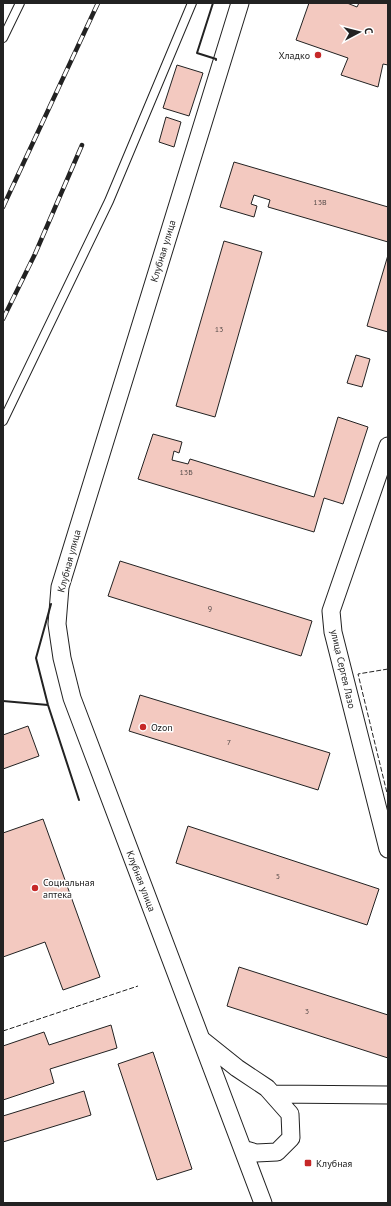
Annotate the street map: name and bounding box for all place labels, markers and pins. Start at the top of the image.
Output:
place label: Хладко [279,49,310,62]
marker: Хладко [313,50,323,60]
place label: Ozon [151,721,173,734]
marker: Ozon [138,722,148,732]
place label: Социальная аптека [43,876,95,901]
marker: Социальная аптека [30,883,40,893]
place label: Клубная [316,1157,353,1170]
marker: Клубная [303,1158,313,1168]

